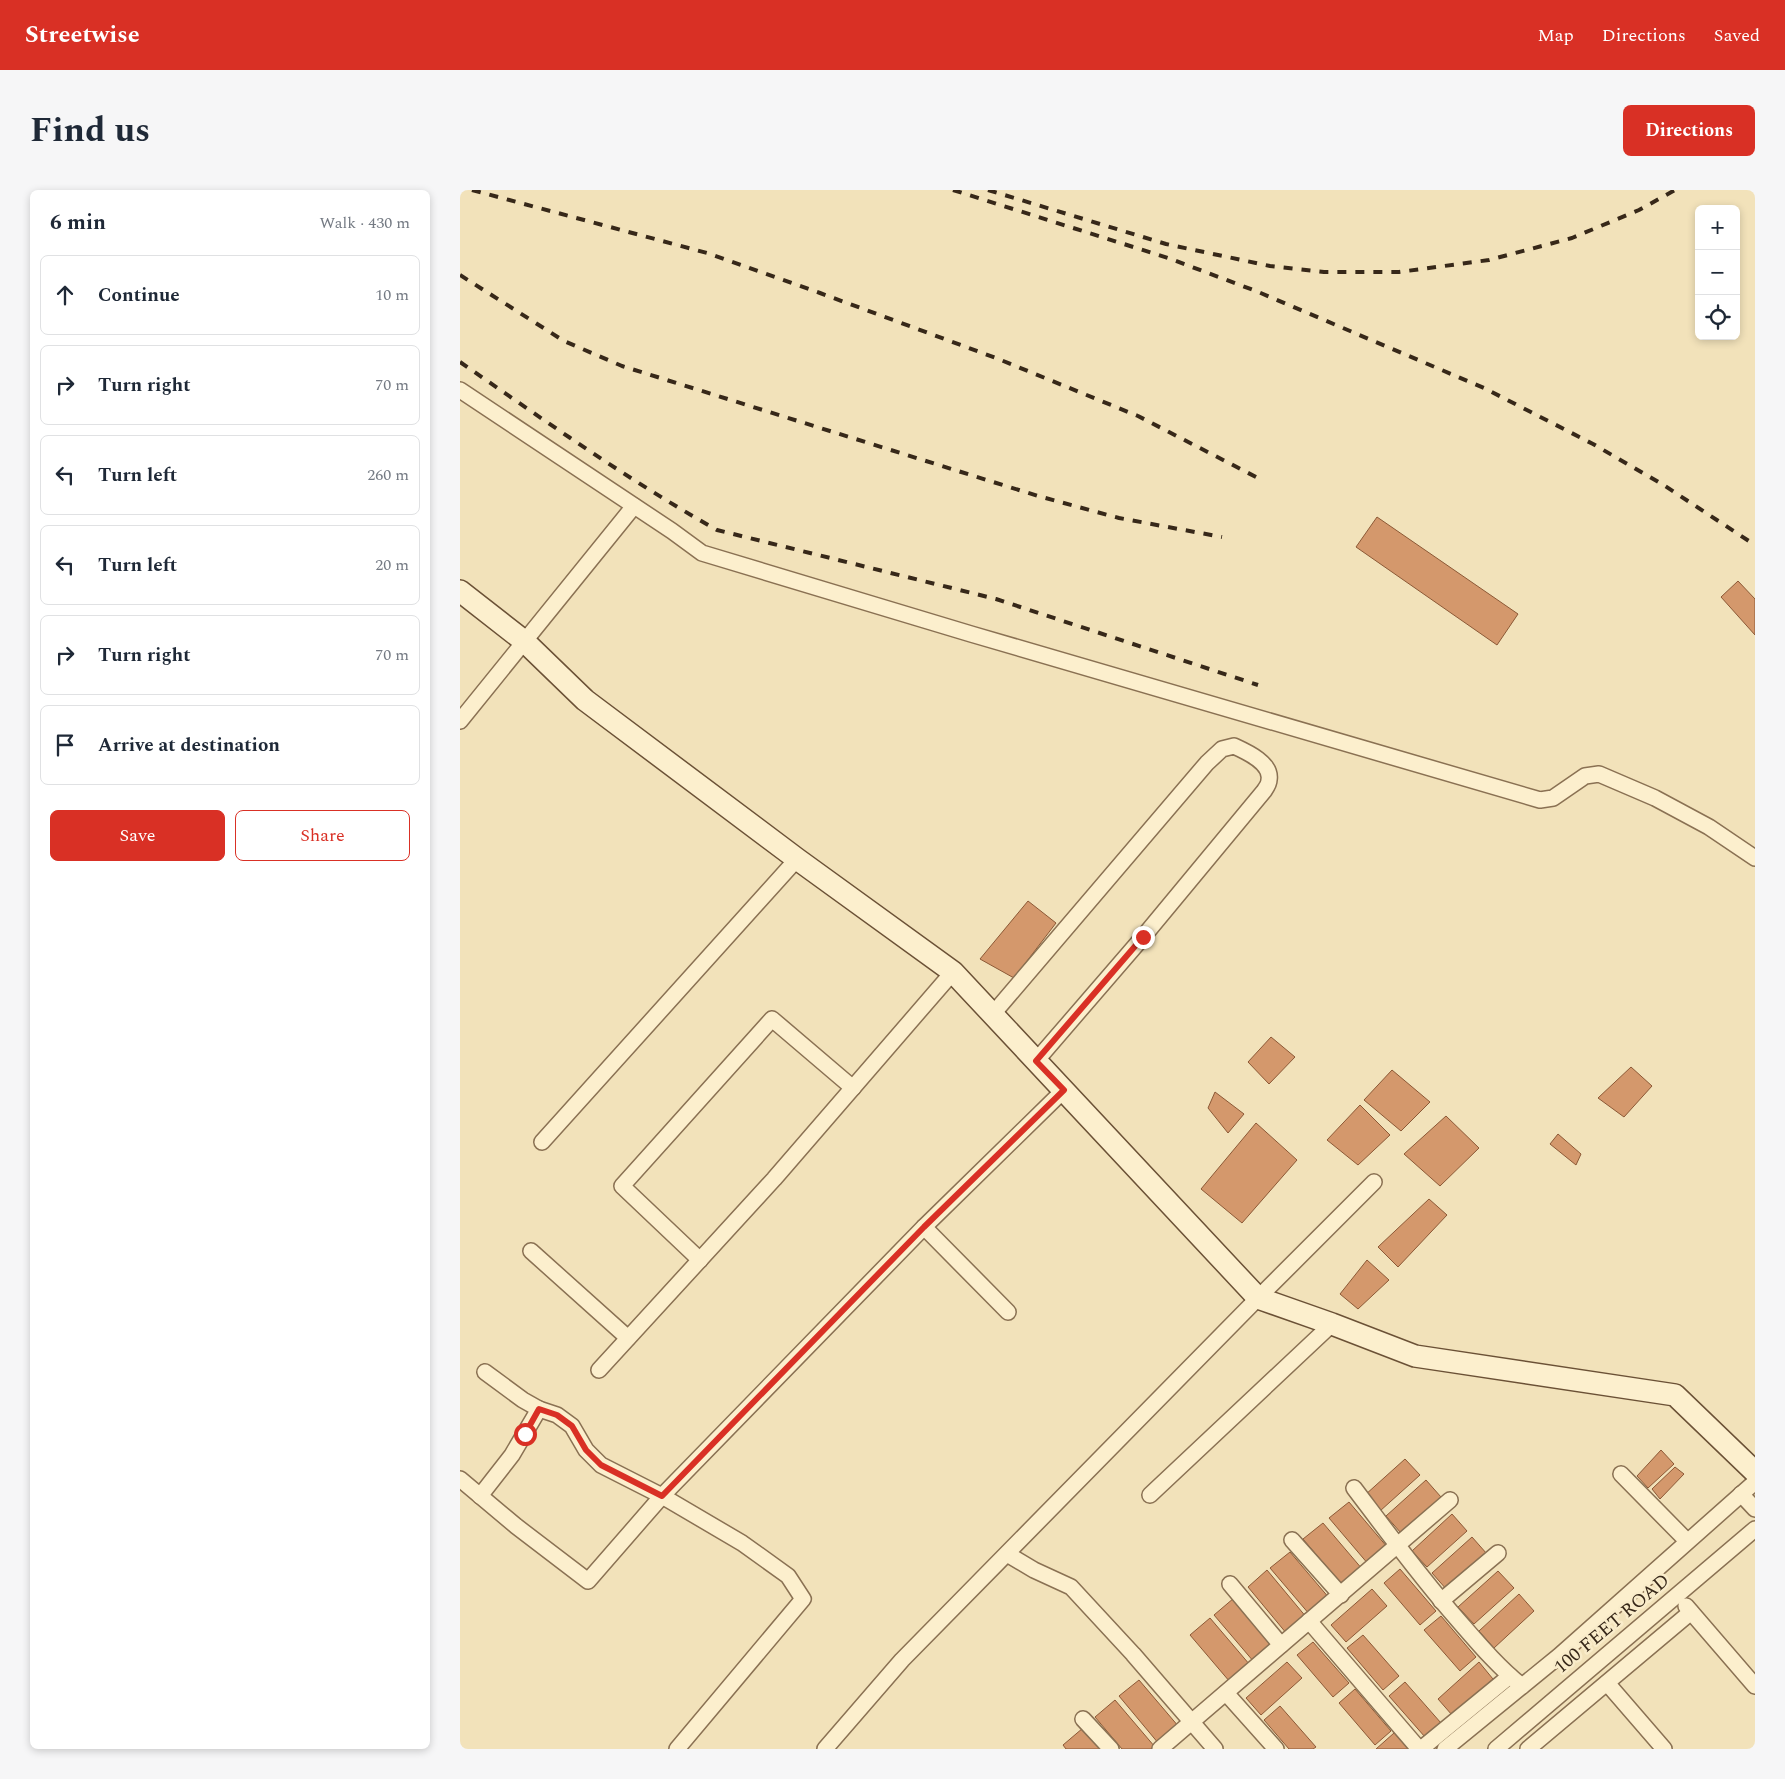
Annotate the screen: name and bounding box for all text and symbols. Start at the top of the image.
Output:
text: Streetwise [25,17,140,53]
text: Map [1538,22,1574,49]
text: Directions [1602,22,1686,49]
text: Saved [1714,22,1760,49]
text: Find us [30,104,150,157]
button: Directions [1623,105,1755,156]
map controls [1695,205,1740,340]
button: + [1695,205,1740,250]
text: 6 min [50,207,106,239]
text: Walk · 430 m [319,211,410,235]
button: − [1695,250,1740,295]
icon: ahead [51,281,79,309]
text: Continue [98,281,180,310]
text: 10 m [375,283,409,307]
button: locate [1695,295,1740,340]
icon: right [51,371,79,399]
text: Turn right [98,371,191,400]
text: 70 m [375,373,409,397]
icon: left [51,461,79,489]
text: Turn left [98,461,177,490]
text: 260 m [367,463,409,487]
icon: left [51,551,79,579]
text: Turn left [98,551,177,580]
text: 20 m [375,553,409,577]
icon: right [51,641,79,669]
text: Turn right [98,641,191,670]
text: 70 m [375,643,409,667]
icon: arrive [51,731,79,759]
text: Arrive at destination [98,731,280,760]
button: Save [50,810,225,861]
button: Share [235,810,410,861]
route end [1132,926,1155,949]
route start [514,1423,537,1446]
street label: 100 FEET ROAD [1548,1567,1676,1681]

